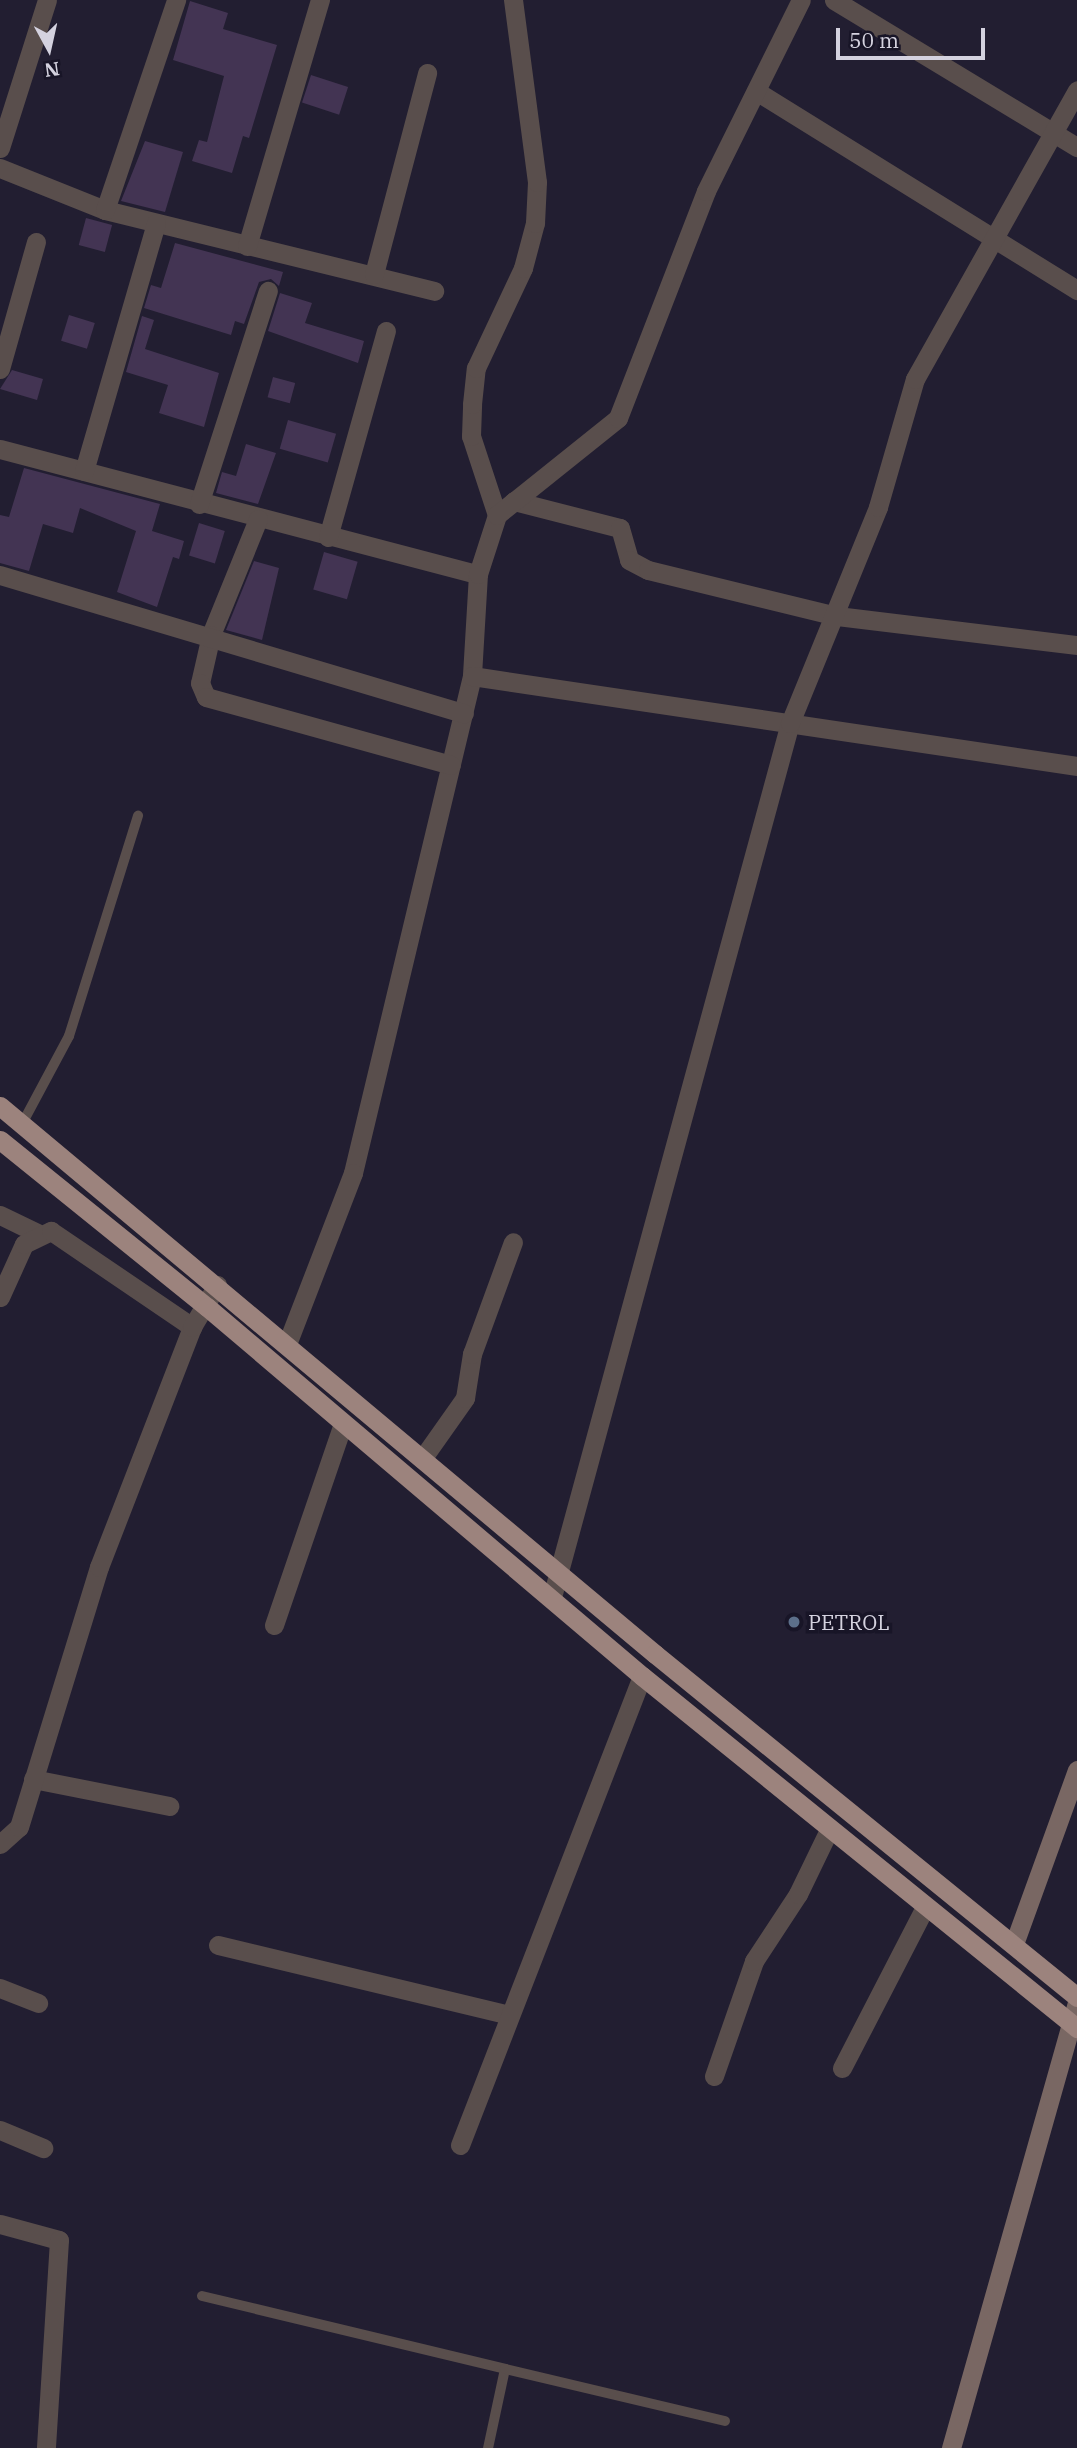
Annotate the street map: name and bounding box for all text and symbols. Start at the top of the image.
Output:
north arrow [14,14,84,84]
scale bar [839,14,988,58]
text: 50 m [849,26,899,54]
text: N [43,57,61,83]
place label: PETROL [808,1609,890,1635]
marker: PETROL [786,1614,802,1630]

